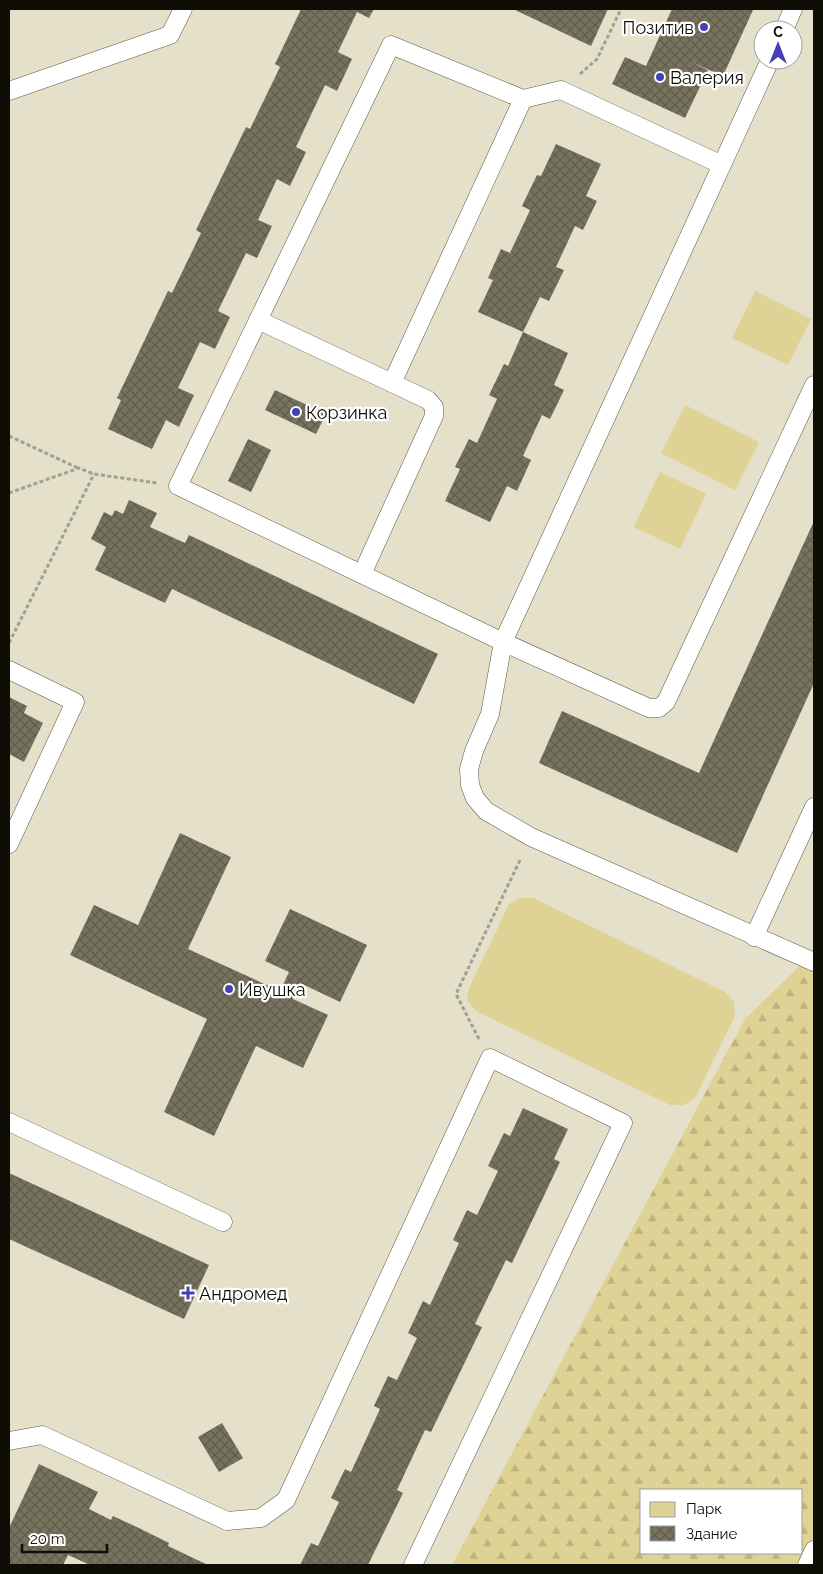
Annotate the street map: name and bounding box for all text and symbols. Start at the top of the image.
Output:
place label: Позитив [623,17,694,38]
north arrow [753,20,803,70]
marker: Позитив [698,21,710,33]
text: С [773,24,783,40]
place label: Валерия [670,67,744,88]
marker: Валерия [654,71,666,83]
place label: Корзинка [306,402,387,423]
marker: Корзинка [290,406,302,418]
place label: Ивушка [239,979,306,1000]
marker: Ивушка [223,983,235,995]
place label: Андромед [199,1283,288,1304]
marker: Андромед [181,1286,195,1300]
legend [640,1489,803,1554]
text: Парк [686,1500,722,1518]
scale bar [22,1522,108,1554]
text: Здание [686,1525,738,1543]
text: 20 m [30,1530,65,1548]

